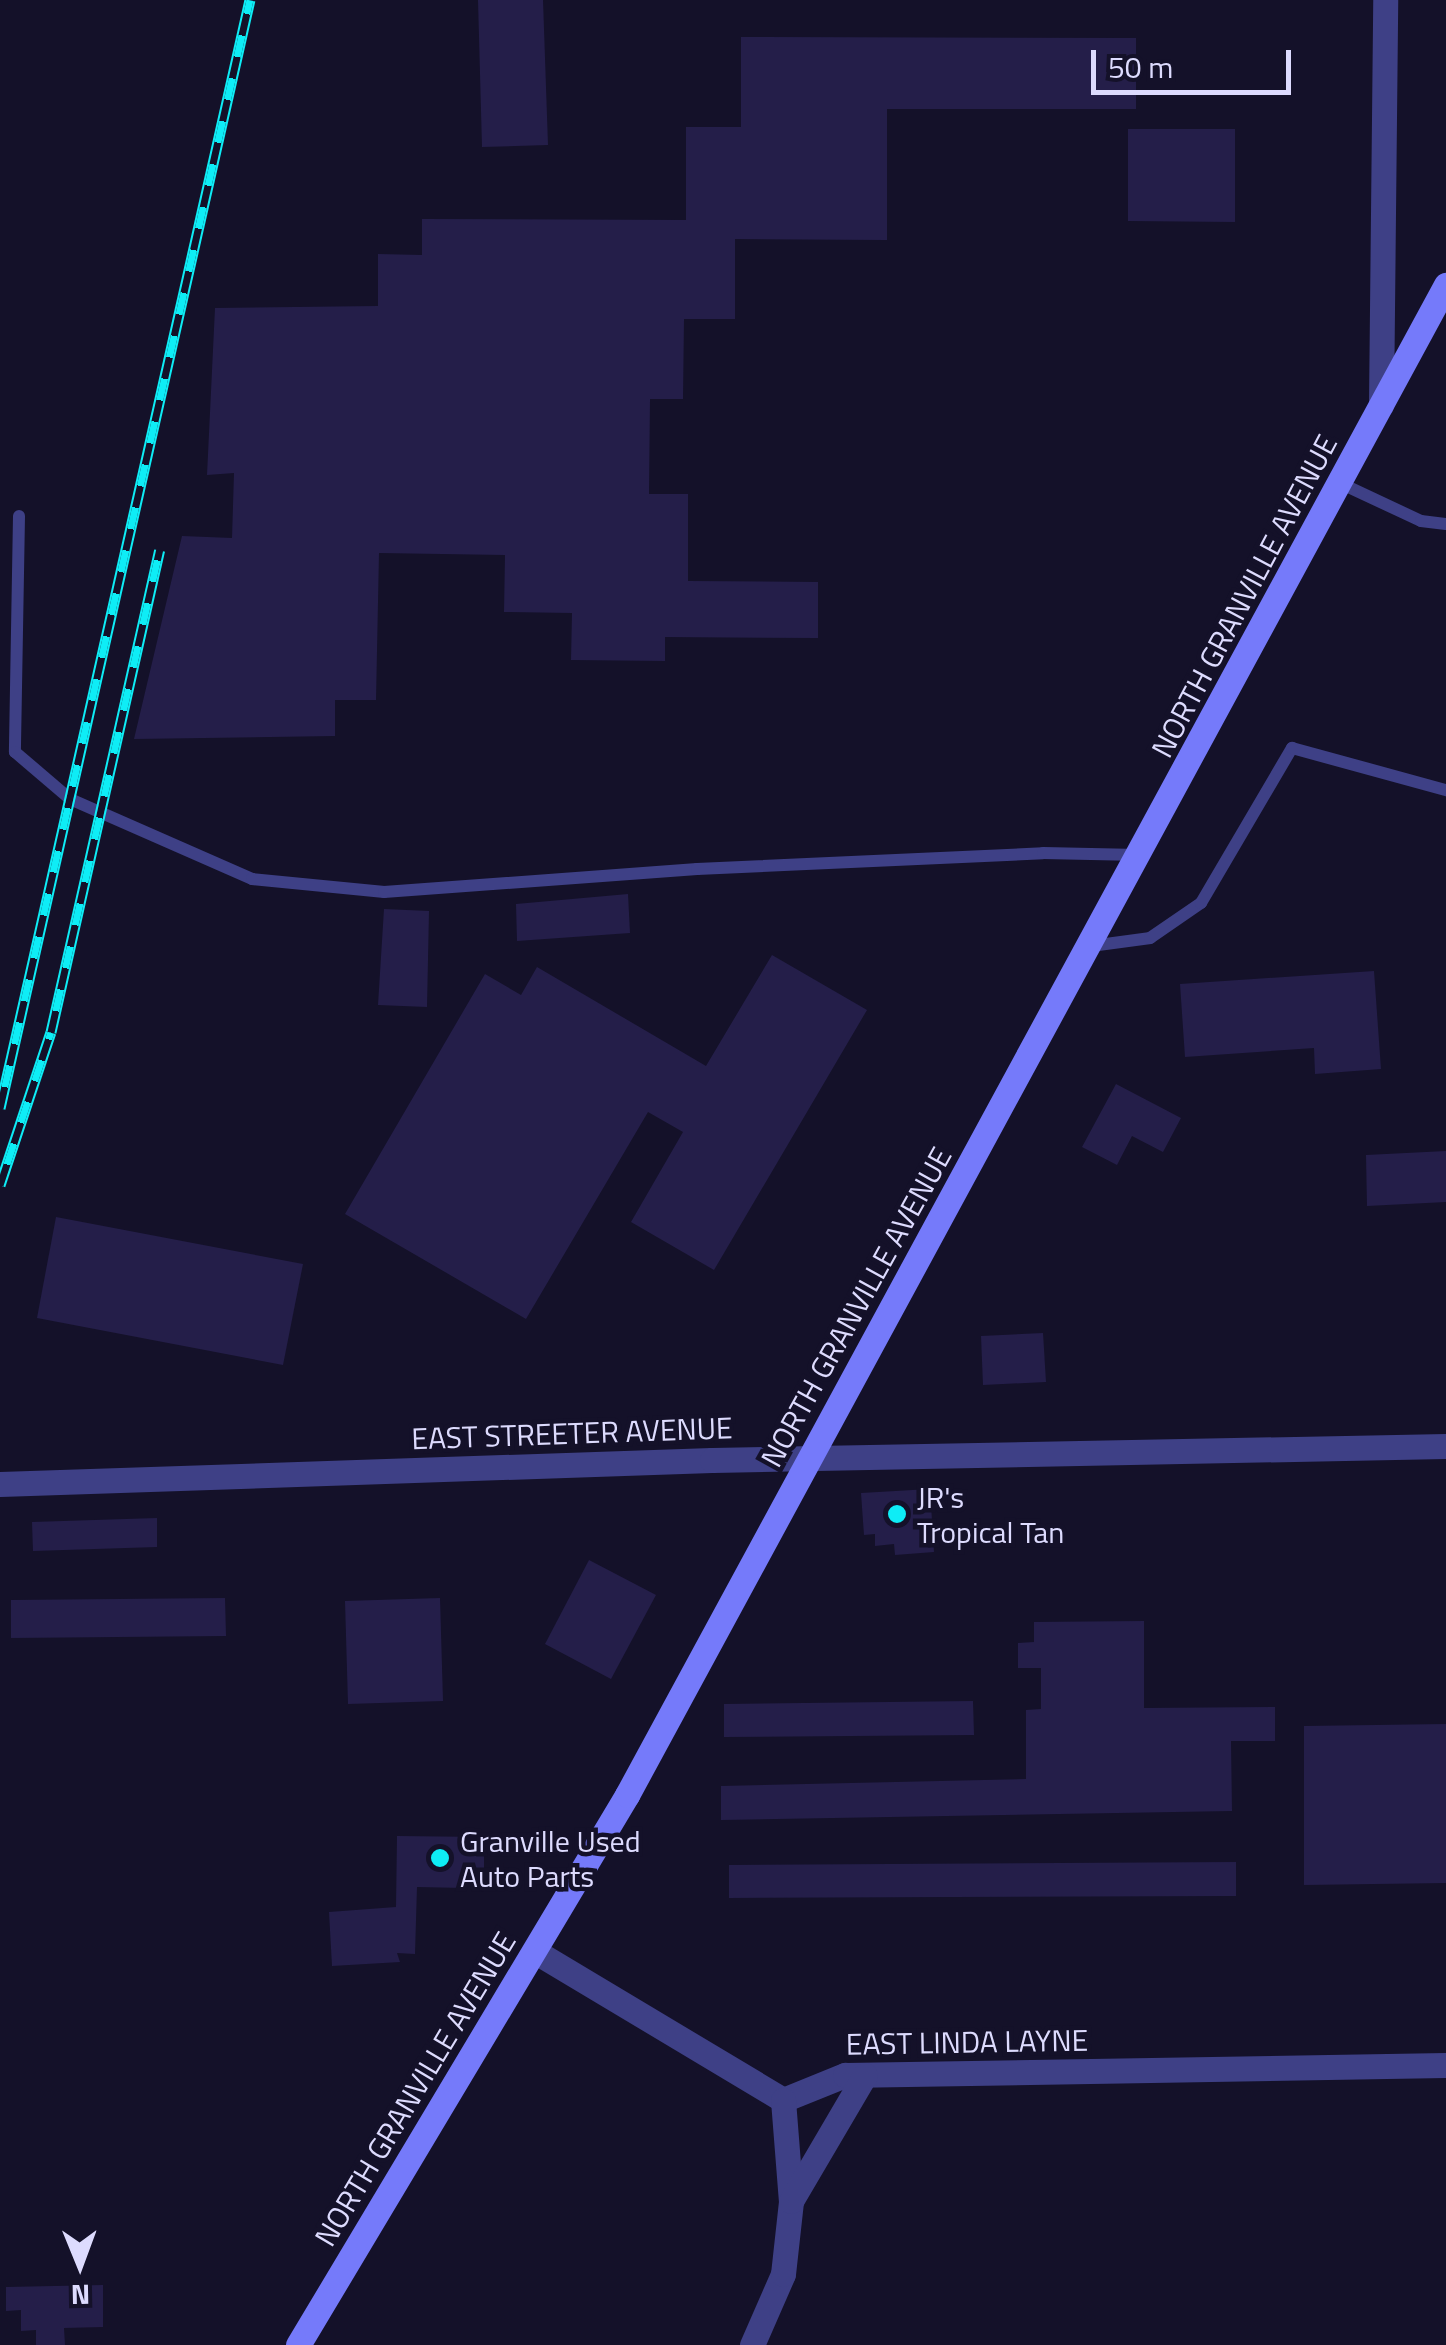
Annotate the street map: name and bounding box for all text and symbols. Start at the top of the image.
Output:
scale bar [1096,30,1296,92]
text: 50 m [1108,44,1173,90]
street label: NORTH GRANVILLE AVENUE [1144,429,1344,763]
street label: NORTH GRANVILLE AVENUE [753,1141,959,1473]
street label: EAST STREETER AVENUE [411,1409,733,1457]
place label: JR's Tropical Tan [917,1479,1064,1550]
marker: JR's Tropical Tan [886,1503,908,1525]
place label: Granville Used Auto Parts [460,1823,641,1894]
marker: Granville Used Auto Parts [429,1847,451,1869]
street label: NORTH GRANVILLE AVENUE [307,1926,523,2252]
street label: EAST LINDA LAYNE [846,2022,1088,2062]
north arrow [30,2215,130,2315]
text: N [70,2274,91,2317]

